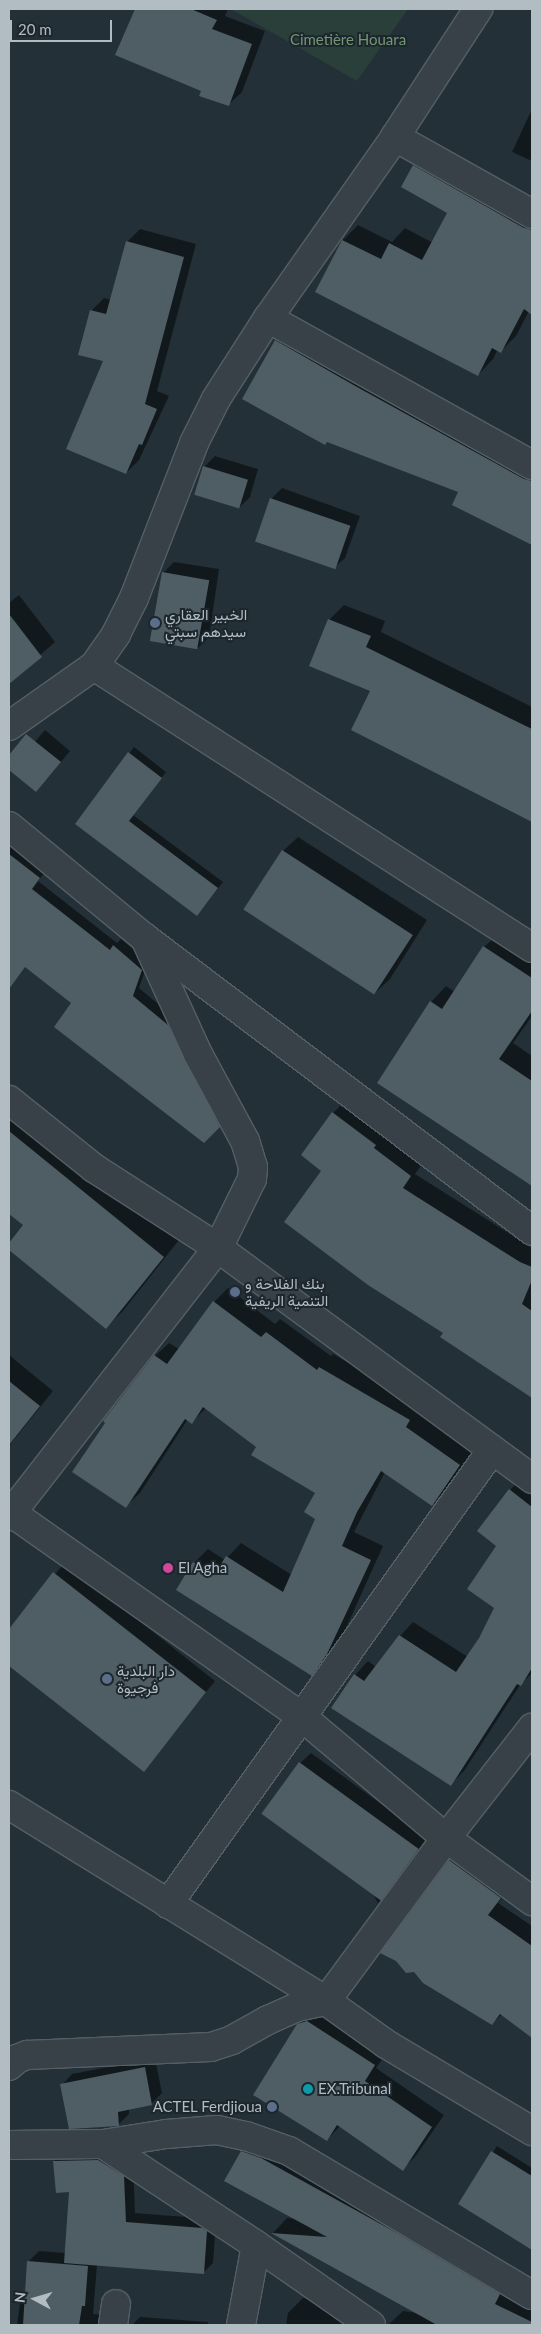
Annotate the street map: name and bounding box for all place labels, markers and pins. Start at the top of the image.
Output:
place label: الخبير العقاري سيدهم سبتي [165,605,247,640]
marker: الخبير العقاري سيدهم سبتي [149,617,161,629]
place label: بنك الفلاحة و التنمية الريفية [245,1274,328,1309]
marker: بنك الفلاحة و التنمية الريفية [229,1286,241,1298]
place label: El Agha [178,1559,228,1577]
marker: El Agha [162,1562,174,1574]
place label: دار البلدية فرجيوة [117,1661,175,1696]
marker: دار البلدية فرجيوة [101,1673,113,1685]
place label: EX.Tribunal [318,2080,391,2098]
marker: EX.Tribunal [302,2083,314,2095]
place label: ACTEL Ferdjioua [152,2098,262,2116]
marker: ACTEL Ferdjioua [266,2101,278,2113]

